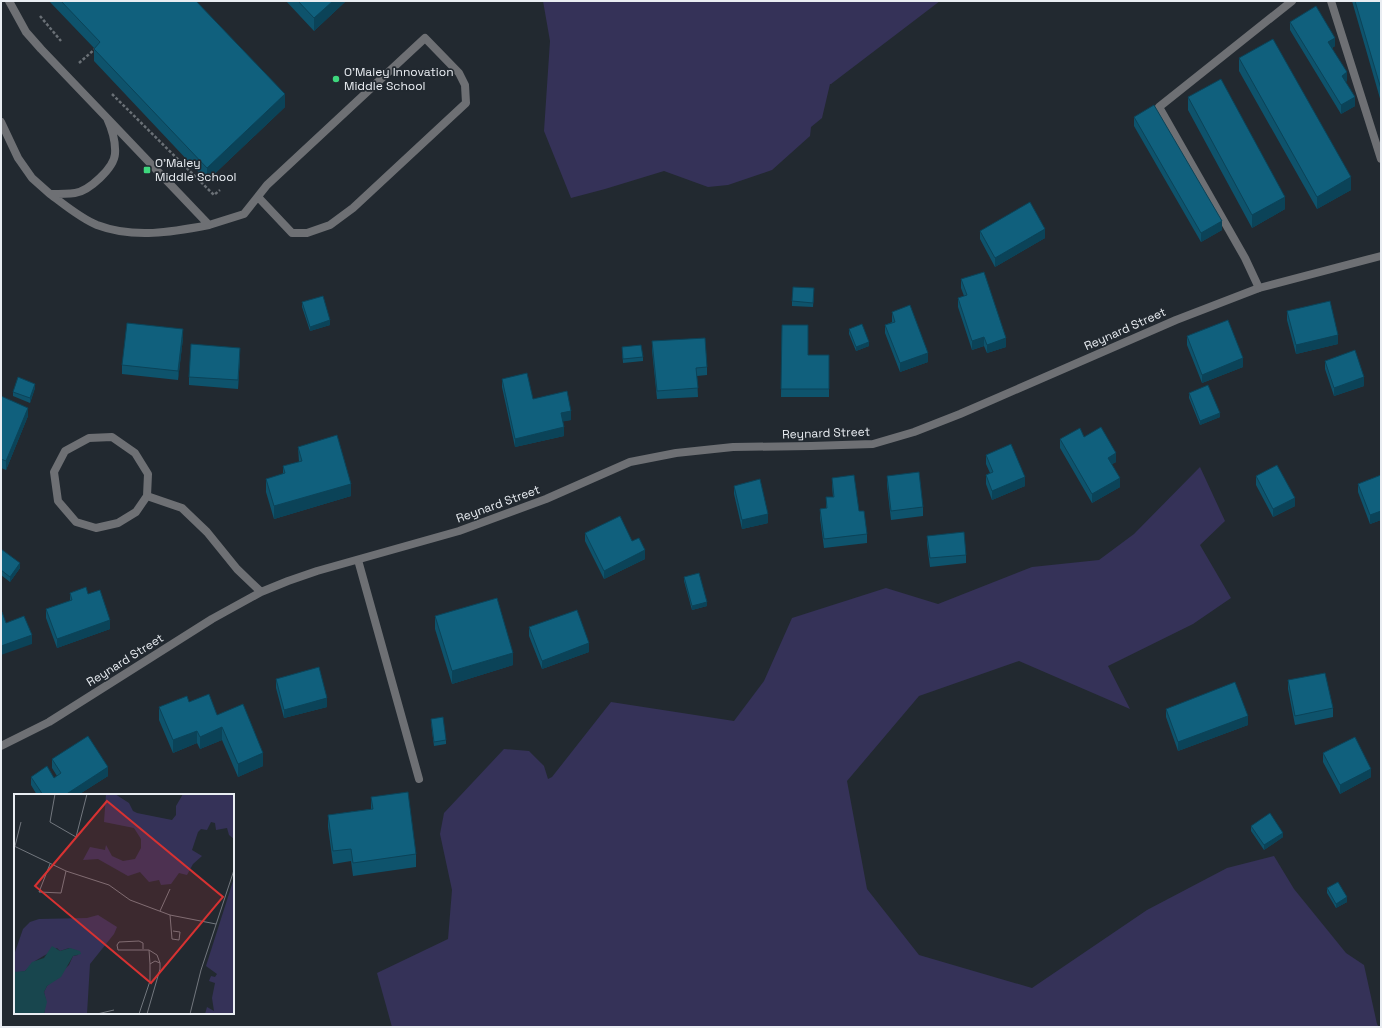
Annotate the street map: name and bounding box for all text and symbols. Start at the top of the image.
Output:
place label: O'Maley Innovation Middle School [344,64,454,94]
marker: O'Maley Innovation Middle School [331,74,341,84]
place label: O'Maley Middle School [155,155,237,185]
marker: O'Maley Middle School [142,165,152,175]
street label: Reynard Street [1082,304,1168,354]
street label: Reynard Street [782,423,870,443]
street label: Reynard Street [454,481,542,527]
street label: Reynard Street [83,630,167,690]
inset map [14,794,234,1014]

